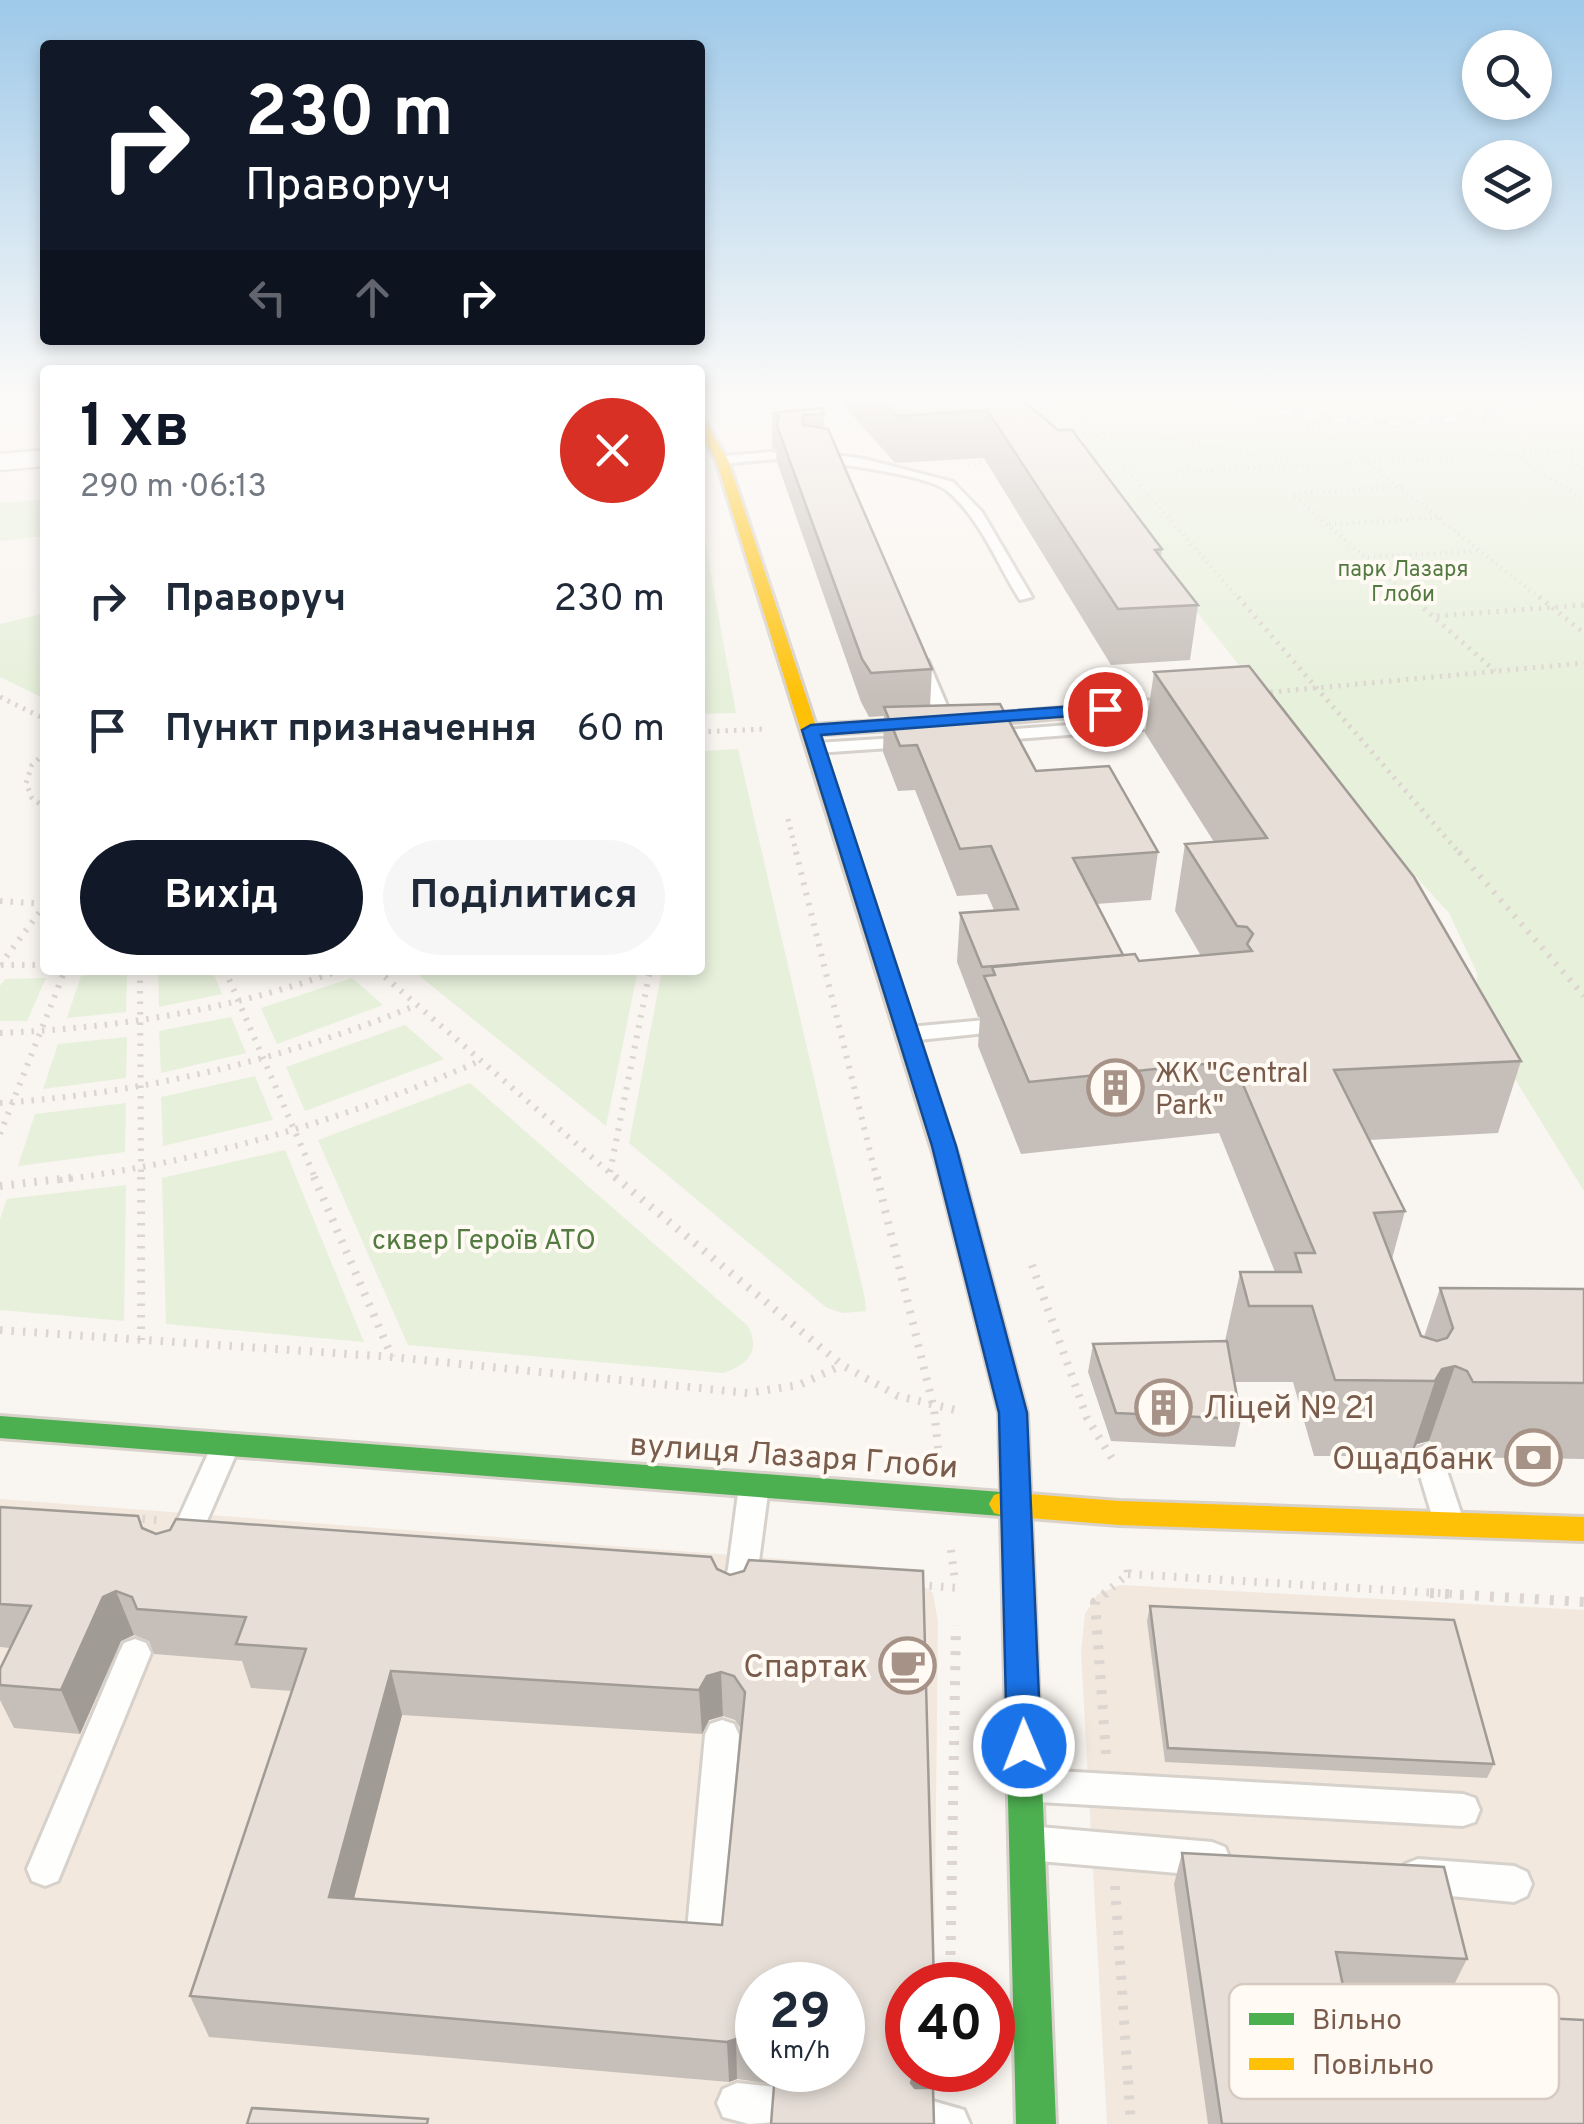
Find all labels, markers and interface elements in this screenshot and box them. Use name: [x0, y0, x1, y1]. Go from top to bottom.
map controls: [1462, 30, 1552, 230]
button: search: [1462, 30, 1552, 120]
text: 230 m: [245, 72, 454, 161]
icon: right: [80, 80, 210, 210]
button: layers: [1462, 140, 1552, 230]
text: Праворуч: [245, 159, 452, 216]
icon: left: [240, 270, 295, 325]
icon: ahead: [345, 270, 400, 325]
icon: right: [450, 270, 505, 325]
text: 1 хв: [80, 392, 189, 468]
button: close: [560, 398, 665, 503]
text: 290 m · 06:13: [80, 468, 267, 508]
park label: парк Лазаря Глоби: [1337, 557, 1469, 609]
icon: right: [80, 573, 135, 628]
text: Праворуч: [165, 576, 346, 625]
text: 230 m: [554, 576, 665, 625]
pin: [1063, 667, 1148, 752]
icon: arrive: [1078, 682, 1133, 737]
icon: arrive: [80, 703, 135, 758]
text: Пункт призначення: [165, 706, 537, 755]
text: 60 m: [577, 706, 665, 755]
button: Вихід: [80, 840, 363, 955]
button: Поділитися: [383, 840, 665, 955]
place label: ЖК "Central Park": [1155, 1057, 1309, 1125]
building icon: ЖК "Central Park": [1086, 1058, 1146, 1118]
park label: сквер Героїв АТО: [372, 1224, 596, 1260]
building icon: Ліцей № 21: [1134, 1377, 1194, 1437]
place label: Ліцей № 21: [1203, 1390, 1376, 1430]
street label: вулиця Лазаря Глоби: [628, 1427, 959, 1489]
bank icon: Ощадбанк: [1503, 1428, 1563, 1488]
place label: Ощадбанк: [1332, 1441, 1494, 1481]
cafe icon: Спартак: [877, 1636, 937, 1696]
place label: Спартак: [743, 1649, 868, 1689]
position arrow: [972, 1694, 1076, 1798]
speed limit sign: 40: [885, 1962, 1015, 2092]
text: 29: [769, 1983, 831, 2046]
legend: [1229, 1984, 1559, 2099]
text: Вільно: [1312, 2004, 1402, 2040]
text: km/h: [770, 2036, 830, 2068]
text: Повільно: [1312, 2049, 1434, 2085]

